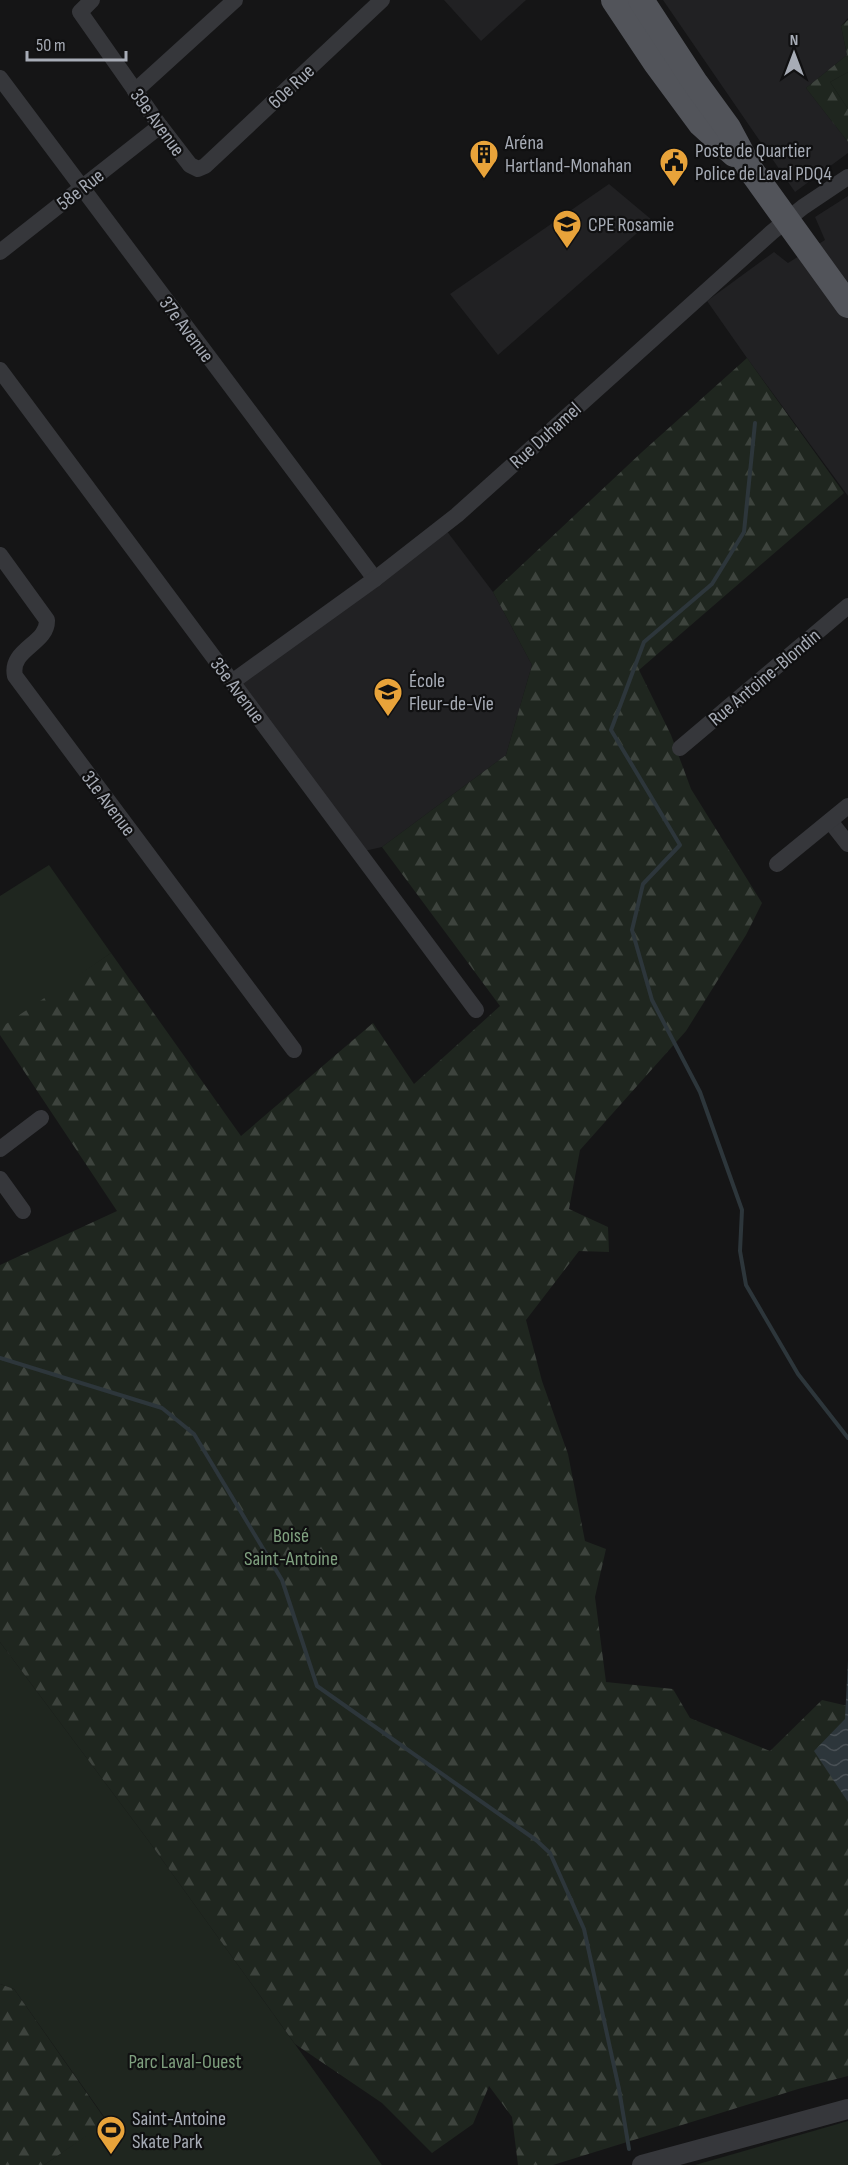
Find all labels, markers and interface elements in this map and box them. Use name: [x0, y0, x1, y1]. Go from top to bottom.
scale bar: [27, 24, 126, 62]
north arrow: [764, 24, 824, 84]
text: N: [790, 31, 798, 50]
text: 50 m: [36, 35, 66, 56]
street label: 60e Rue: [264, 59, 320, 114]
street label: 39e Avenue: [125, 84, 190, 161]
place label: Aréna Hartland-Monahan: [504, 131, 632, 178]
building icon: Aréna Hartland-Monahan: [468, 138, 500, 180]
place label: Poste de Quartier Police de Laval PDQ4: [695, 139, 832, 186]
public building icon: Poste de Quartier Police de Laval PDQ4: [658, 146, 690, 188]
street label: 58e Rue: [52, 164, 109, 216]
school or university icon: CPE Rosamie: [551, 208, 583, 250]
place label: CPE Rosamie: [588, 213, 674, 237]
street label: 37e Avenue: [154, 292, 219, 367]
street label: Rue Duhamel: [505, 397, 586, 474]
street label: Rue Antoine-Blondin: [704, 624, 825, 731]
street label: 35e Avenue: [205, 653, 270, 728]
place label: École Fleur-de-Vie: [409, 669, 494, 716]
school or university icon: École Fleur-de-Vie: [372, 676, 404, 718]
street label: 31e Avenue: [76, 766, 141, 841]
park label: Boisé Saint-Antoine: [244, 1524, 338, 1571]
park label: Parc Laval-Ouest: [128, 2050, 242, 2074]
place label: Saint-Antoine Skate Park: [132, 2107, 226, 2154]
sports icon: Saint-Antoine Skate Park: [95, 2114, 127, 2156]

